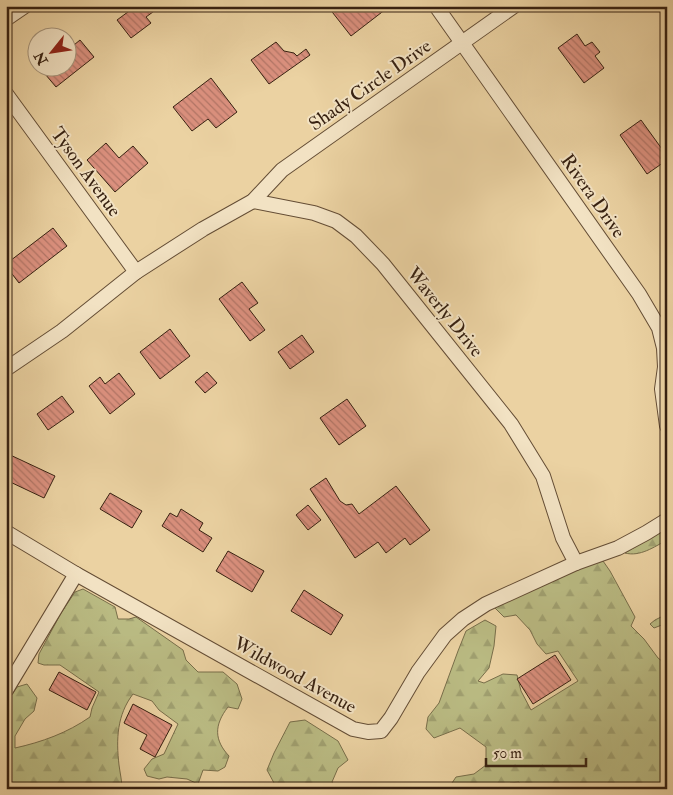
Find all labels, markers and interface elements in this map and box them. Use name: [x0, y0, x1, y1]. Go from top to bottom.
north arrow: [28, 28, 78, 78]
street label: Shady Circle Drive: [304, 34, 436, 136]
text: N: [30, 48, 52, 69]
street label: Tyson Avenue: [45, 122, 127, 222]
street label: Rivera Drive: [555, 149, 631, 243]
street label: Waverly Drive: [401, 261, 489, 362]
street label: Wildwood Avenue: [229, 631, 361, 719]
scale bar: [486, 735, 586, 767]
text: 50 m: [493, 744, 522, 763]

